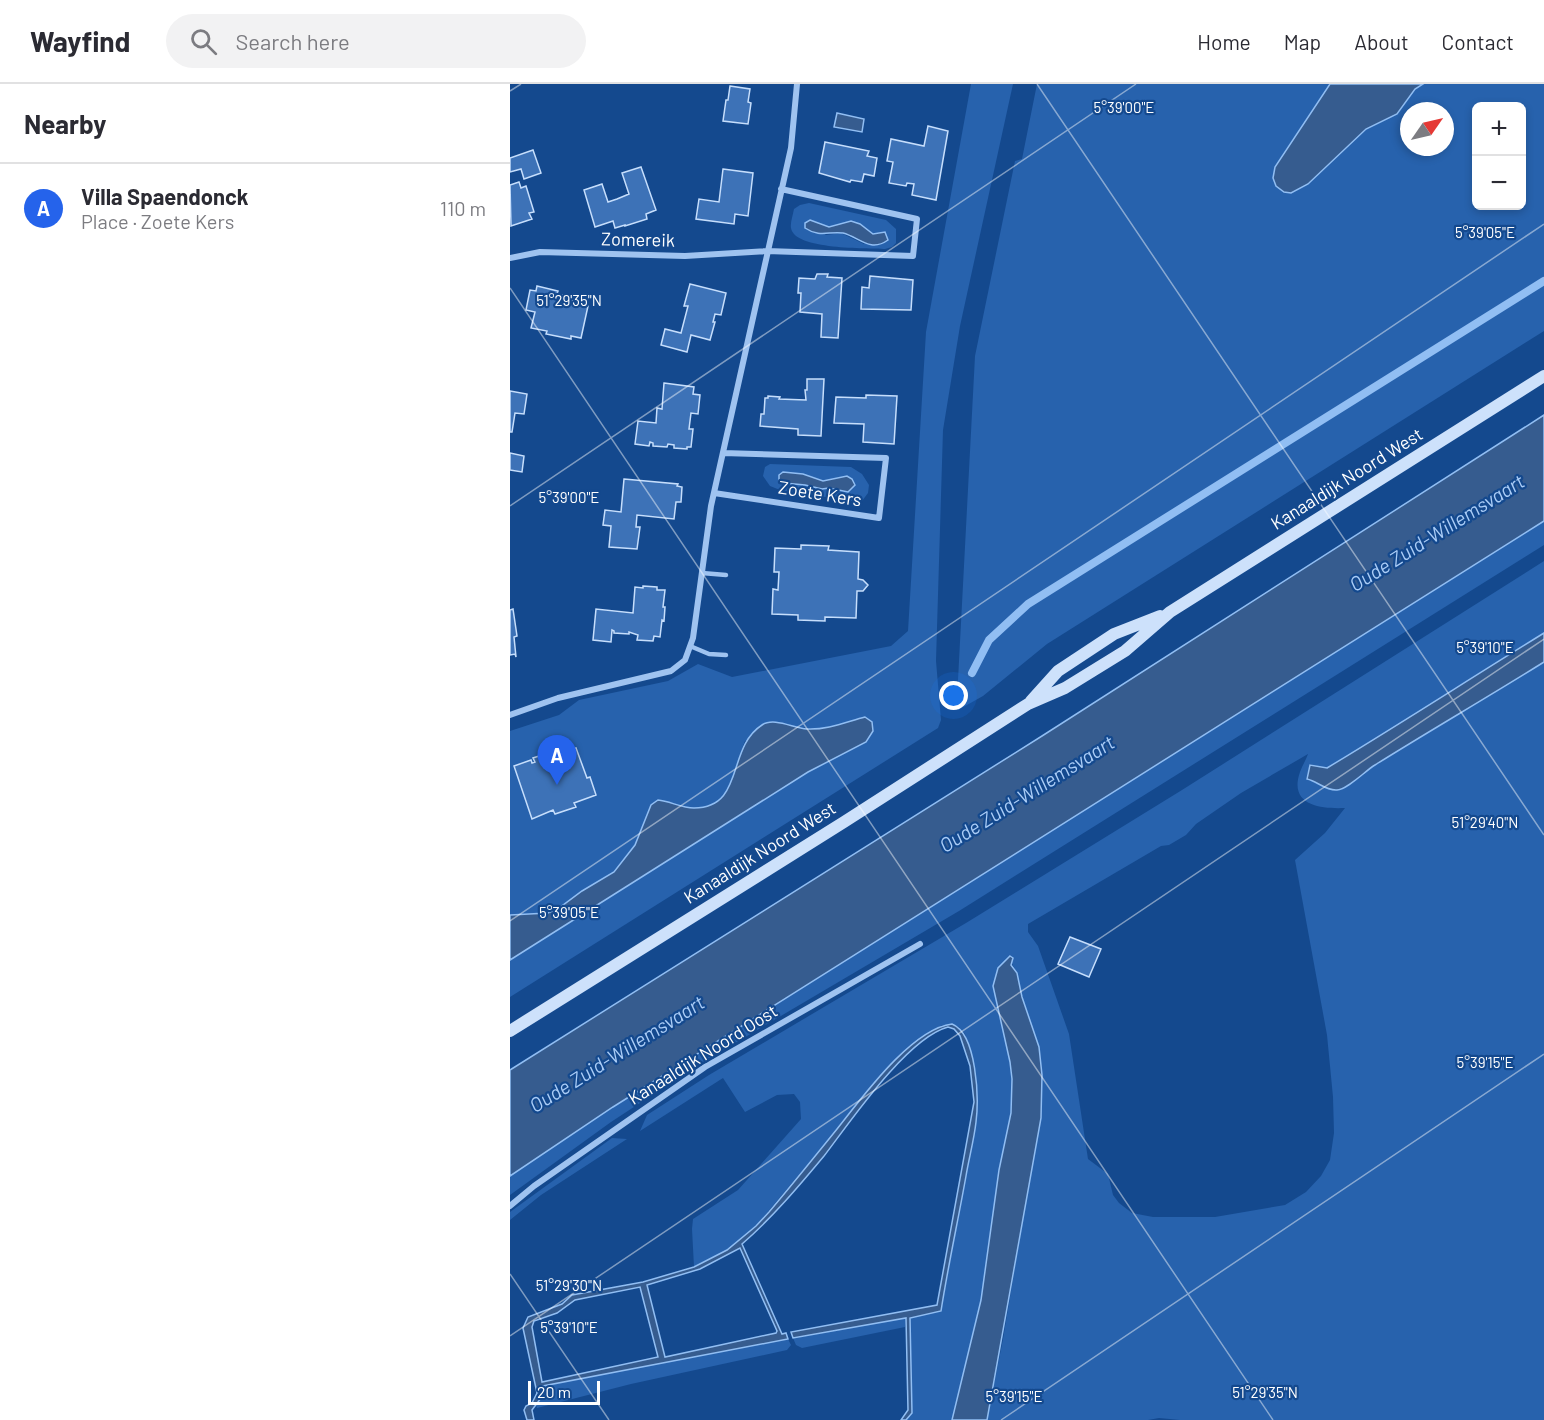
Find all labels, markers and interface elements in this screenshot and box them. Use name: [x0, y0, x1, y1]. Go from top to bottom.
search box: [166, 14, 586, 68]
text: Wayfind: [30, 24, 130, 58]
icon: search: [187, 25, 220, 58]
text: Search here: [235, 28, 350, 54]
text: Home: [1197, 29, 1251, 54]
text: Map: [1284, 29, 1321, 54]
text: About: [1354, 29, 1409, 54]
text: Contact: [1442, 29, 1514, 54]
text: 5°39'00"E: [1094, 98, 1154, 116]
north arrow: [1400, 102, 1454, 156]
map controls: [1472, 102, 1526, 210]
button: +: [1472, 102, 1526, 156]
text: Nearby: [24, 108, 106, 139]
button: −: [1472, 156, 1526, 210]
text: Villa Spaendonck: [81, 183, 248, 209]
text: A: [37, 196, 50, 220]
text: 110 m: [440, 196, 486, 220]
text: Place · Zoete Kers: [81, 209, 234, 233]
text: 5°39'05"E: [1455, 223, 1515, 241]
street label: Zomereik: [601, 227, 675, 251]
text: 51°29'35"N: [536, 291, 602, 309]
street label: Kanaaldijk Noord West: [1266, 422, 1427, 534]
water label: Oude Zuid-Willemsvaart: [1345, 468, 1528, 596]
street label: Zoete Kers: [777, 476, 863, 510]
text: 5°39'00"E: [539, 488, 599, 506]
text: 5°39'10"E: [1456, 638, 1514, 656]
your location: [939, 681, 968, 710]
water label: Oude Zuid-Willemsvaart: [935, 729, 1118, 857]
pin: A: [538, 736, 576, 785]
street label: Kanaaldijk Noord West: [679, 796, 840, 908]
text: 51°29'40"N: [1452, 813, 1518, 831]
text: 5°39'05"E: [539, 903, 599, 921]
water label: Oude Zuid-Willemsvaart: [525, 989, 708, 1117]
street label: Kanaaldijk Noord Oost: [624, 999, 781, 1109]
text: 5°39'15"E: [1457, 1053, 1513, 1071]
text: 51°29'30"N: [536, 1276, 602, 1294]
text: 5°39'10"E: [540, 1318, 598, 1336]
scale bar: [528, 1378, 600, 1406]
text: 20 m: [537, 1382, 571, 1401]
text: 51°29'35"N: [1232, 1383, 1298, 1401]
text: 5°39'15"E: [986, 1387, 1042, 1405]

